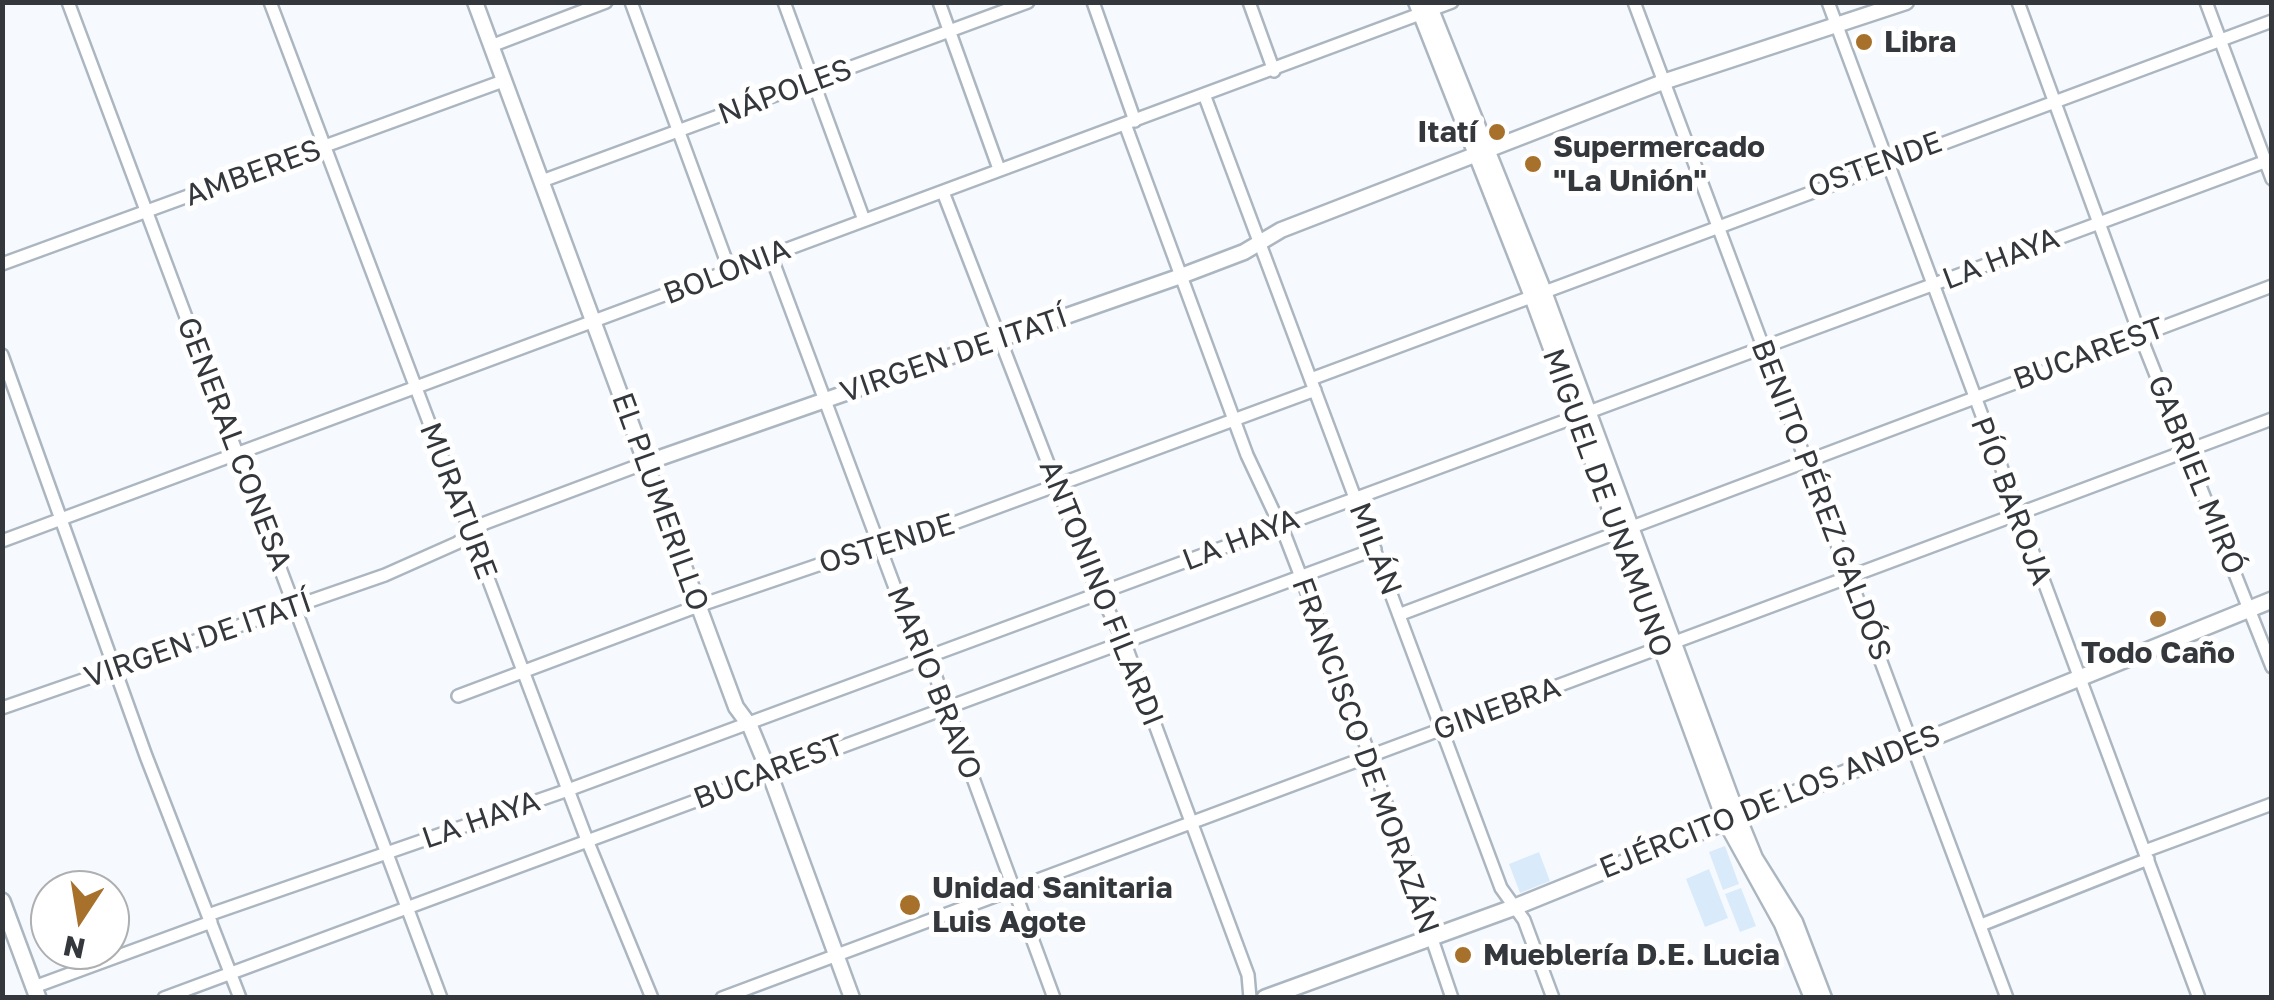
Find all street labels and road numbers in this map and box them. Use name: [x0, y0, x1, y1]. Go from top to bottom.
street label: NÁPOLES: [713, 51, 857, 133]
street label: OSTENDE: [1803, 124, 1947, 206]
street label: AMBERES: [180, 132, 326, 214]
street label: LA HAYA: [1938, 220, 2064, 298]
street label: BOLONIA: [659, 231, 795, 313]
street label: VIRGEN DE ITATÍ: [836, 299, 1072, 411]
street label: BUCAREST: [2009, 310, 2169, 398]
street label: GENERAL CONESA: [169, 312, 299, 576]
street label: BENITO PÉREZ GALDÓS: [1743, 335, 1899, 665]
street label: MIGUEL DE UNAMUNO: [1534, 344, 1680, 662]
street label: GABRIEL MIRÓ: [2140, 370, 2252, 580]
street label: EL PLUMERILLO: [604, 388, 716, 616]
street label: PÍO BAROJA: [1963, 412, 2059, 590]
street label: MURATURE: [412, 418, 504, 584]
street label: ANTONINO FILARDI: [1031, 455, 1171, 731]
street label: MILÁN: [1341, 498, 1409, 600]
street label: LA HAYA: [1178, 501, 1304, 579]
street label: OSTENDE: [815, 506, 959, 582]
street label: FRANCISCO DE MORAZÁN: [1284, 573, 1446, 939]
street label: MARIO BRAVO: [879, 581, 989, 785]
street label: VIRGEN DE ITATÍ: [80, 584, 316, 696]
street label: GINEBRA: [1429, 669, 1565, 749]
street label: EJÉRCITO DE LOS ANDES: [1594, 717, 1946, 887]
street label: BUCAREST: [689, 727, 849, 817]
street label: LA HAYA: [418, 783, 544, 857]

